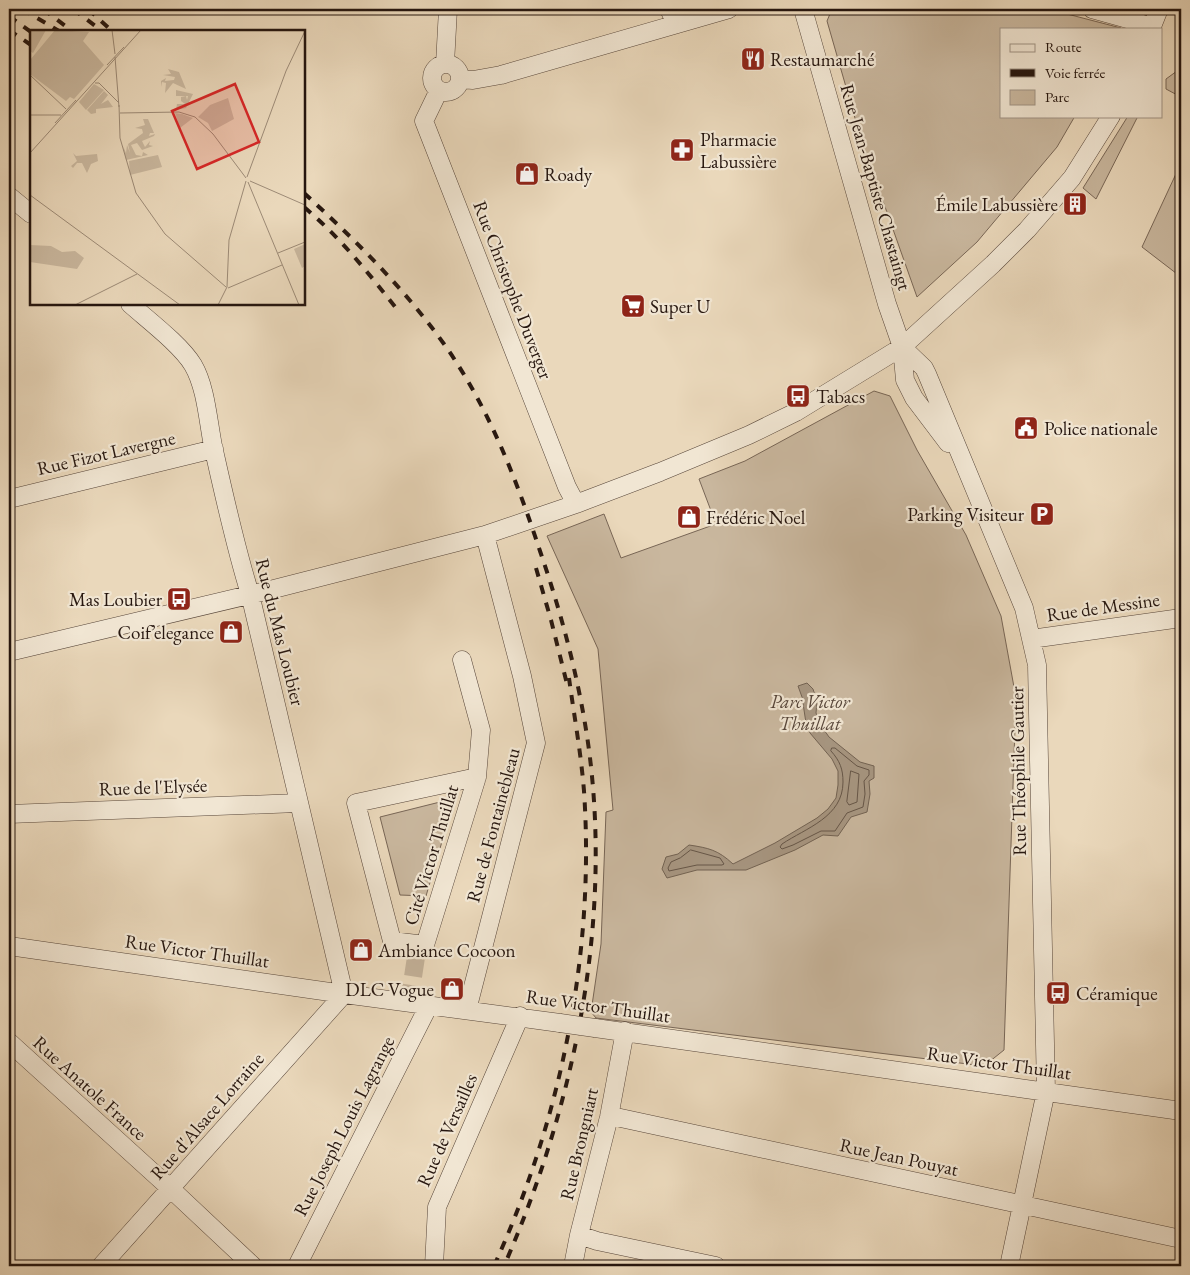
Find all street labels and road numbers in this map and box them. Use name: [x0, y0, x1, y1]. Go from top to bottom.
street label: Rue Jean-Baptiste Chastaingt: [835, 81, 917, 293]
street label: Rue Christophe Duverger: [467, 197, 559, 383]
street label: Rue Fizot Lavergne: [34, 425, 178, 481]
street label: Rue du Mas Loubier: [250, 556, 311, 709]
street label: Rue de Messine: [1045, 587, 1161, 627]
street label: Rue Théophile Gautier: [1004, 685, 1032, 856]
street label: Rue de Fontainebleau: [460, 745, 526, 905]
street label: Rue de l'Elysée: [98, 773, 208, 801]
street label: Cité Victor Thuillat: [398, 782, 464, 928]
street label: Rue Victor Thuillat: [124, 929, 271, 973]
street label: Rue Victor Thuillat: [525, 984, 672, 1028]
street label: Rue Anatole France: [28, 1030, 152, 1146]
street label: Rue Joseph Louis Lagrange: [288, 1032, 400, 1220]
street label: Rue Victor Thuillat: [926, 1041, 1073, 1085]
street label: Rue d'Alsace Lorraine: [145, 1047, 269, 1185]
street label: Rue de Versailles: [411, 1070, 483, 1190]
street label: Rue Brongniart: [554, 1085, 604, 1203]
street label: Rue Jean Pouyat: [837, 1132, 961, 1182]

